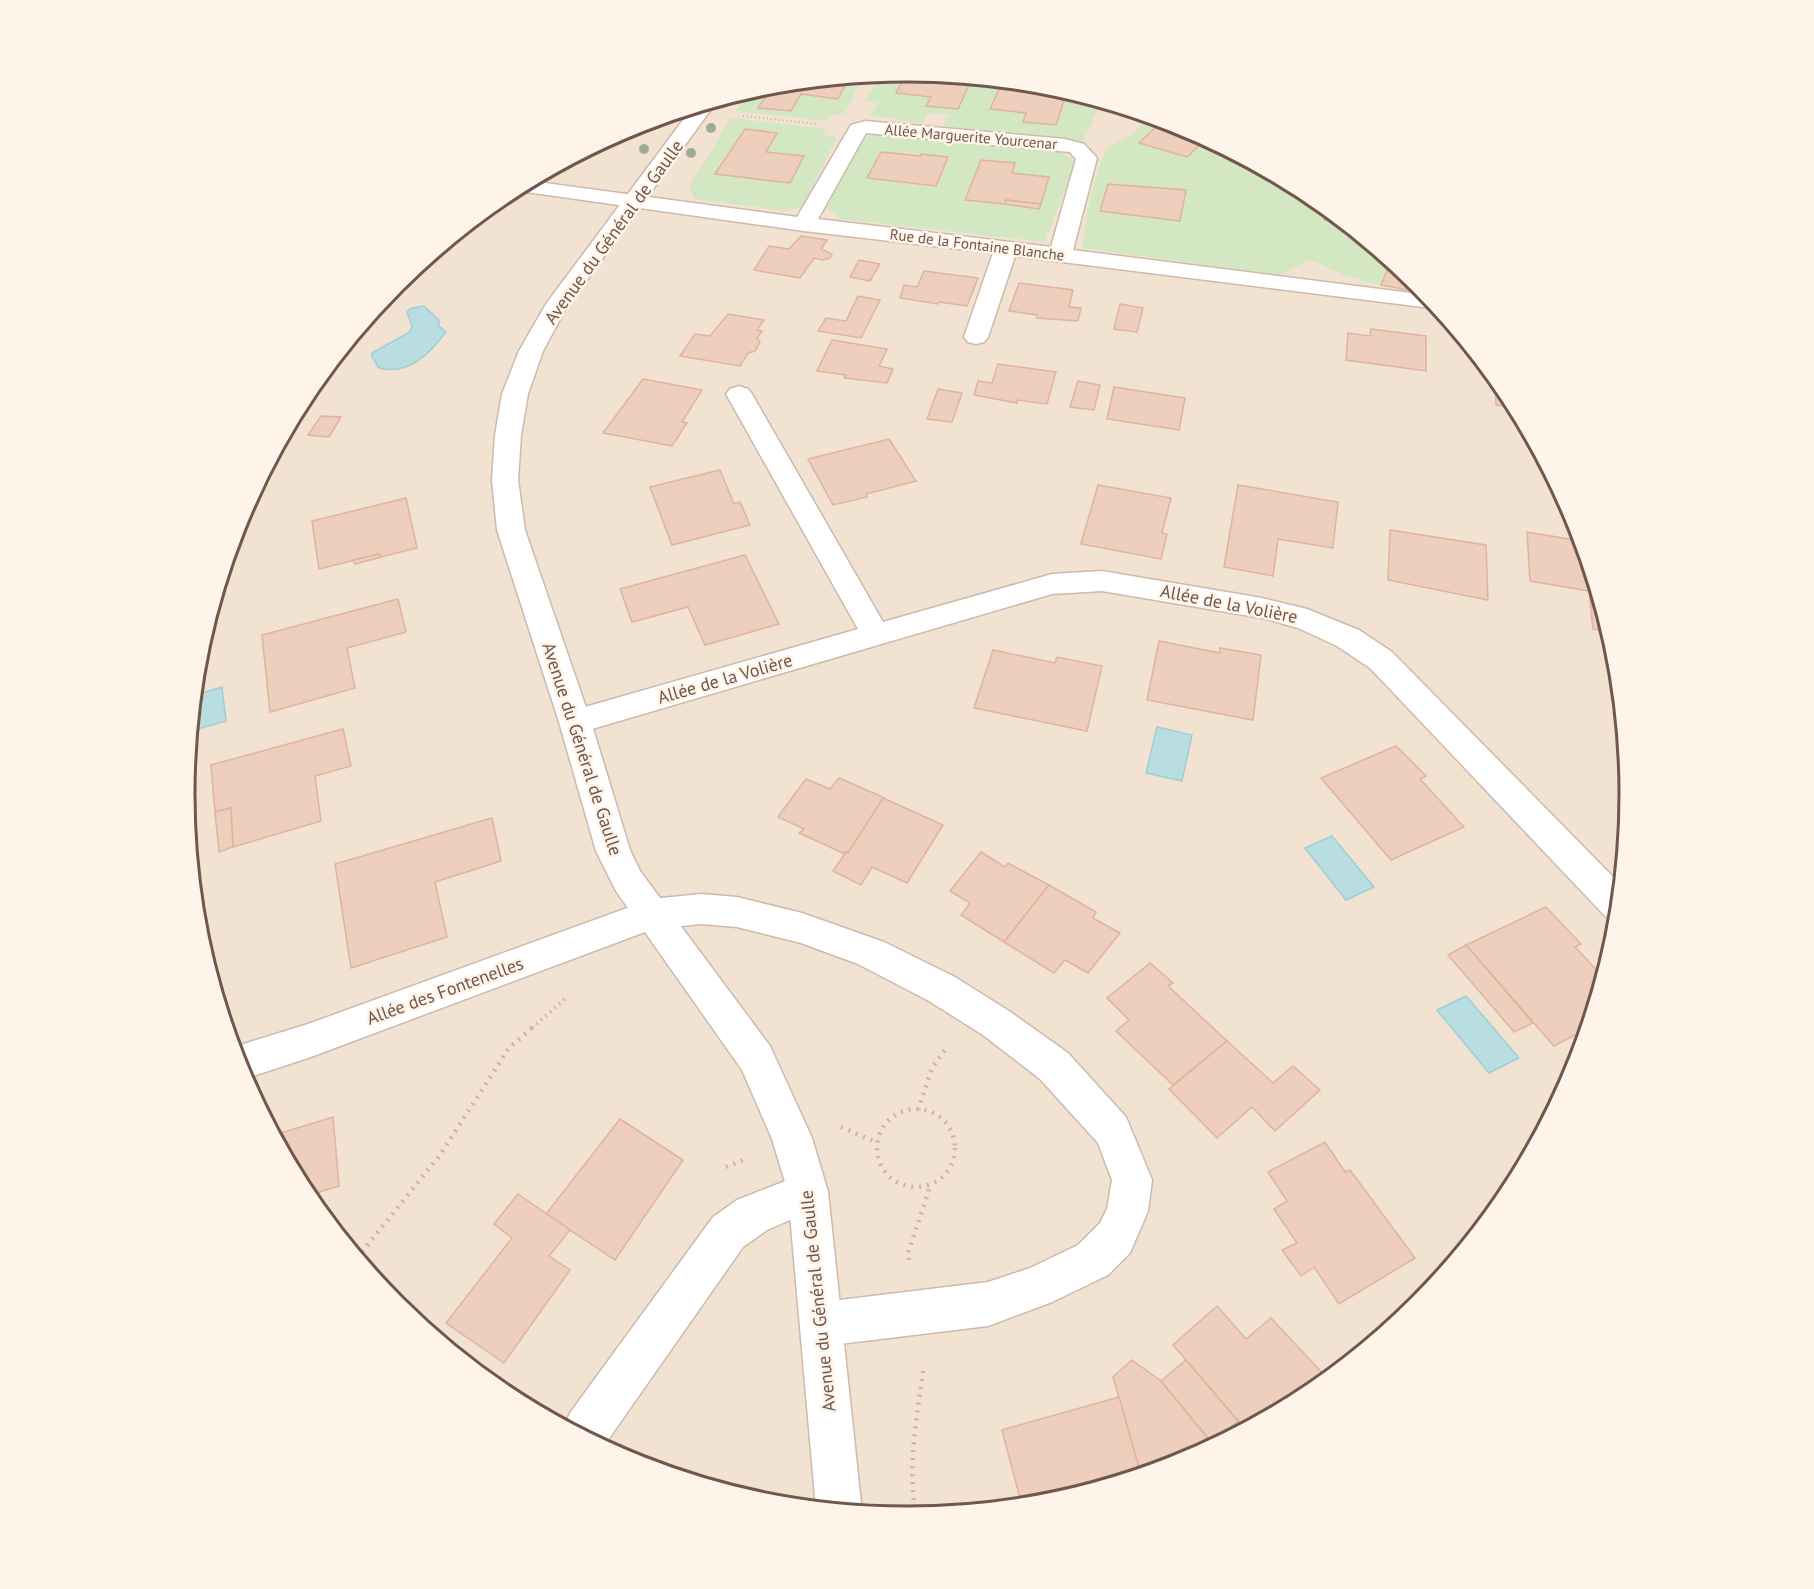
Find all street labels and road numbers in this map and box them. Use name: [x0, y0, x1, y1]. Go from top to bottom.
street label: Allée Marguerite Yourcenar: [884, 119, 1058, 154]
street label: Avenue du Général de Gaulle: [539, 135, 688, 328]
street label: Rue de la Fontaine Blanche: [889, 224, 1065, 265]
street label: Allée de la Volière: [1159, 579, 1300, 628]
street label: Avenue du Général de Gaulle: [537, 640, 628, 858]
street label: Allée de la Volière: [655, 648, 795, 709]
street label: Allée des Fontenelles: [363, 951, 526, 1030]
street label: Avenue du Général de Gaulle: [794, 1189, 841, 1413]

